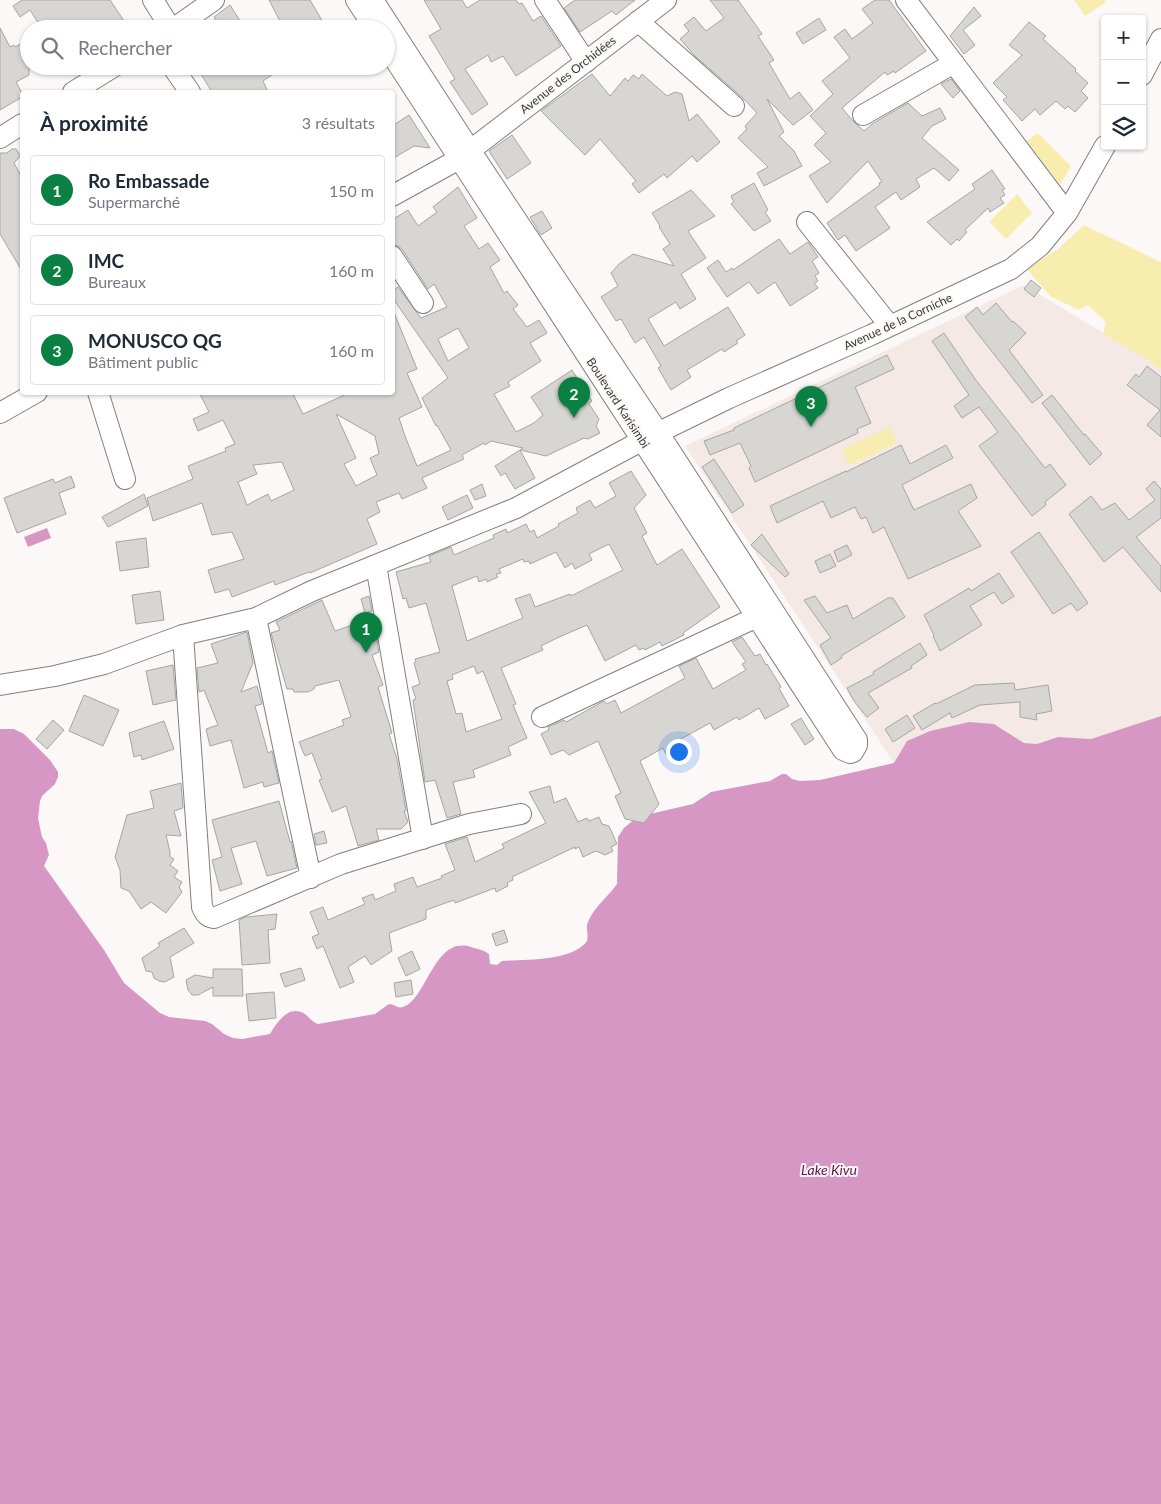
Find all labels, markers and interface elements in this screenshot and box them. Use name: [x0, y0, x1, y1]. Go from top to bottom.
map controls: [1101, 15, 1146, 150]
button: +: [1101, 15, 1146, 60]
search box: [20, 20, 395, 75]
street label: Avenue des Orchidées: [517, 32, 619, 117]
icon: search: [38, 34, 66, 62]
text: Rechercher: [78, 36, 172, 59]
button: −: [1101, 60, 1146, 105]
button: layers: [1101, 105, 1146, 150]
text: À proximité: [40, 110, 148, 135]
text: 3 résultats: [302, 113, 375, 132]
text: Ro Embassade: [88, 169, 209, 192]
text: 1: [52, 181, 62, 200]
text: 150 m: [329, 181, 374, 200]
text: Supermarché: [88, 192, 180, 211]
text: IMC: [88, 249, 124, 272]
text: 2: [52, 261, 62, 280]
text: 160 m: [329, 261, 374, 280]
text: Bureaux: [88, 272, 146, 291]
street label: Avenue de la Corniche: [841, 290, 955, 353]
text: MONUSCO QG: [88, 329, 222, 352]
text: 3: [52, 341, 62, 360]
text: 160 m: [329, 341, 374, 360]
text: Bâtiment public: [88, 352, 198, 371]
street label: Boulevard Karisimbi: [584, 355, 653, 451]
pin: 2: [558, 377, 590, 418]
pin: 3: [795, 386, 827, 427]
pin: 1: [350, 612, 382, 653]
your location: [666, 739, 692, 765]
water label: Lake Kivu: [801, 1161, 857, 1178]

